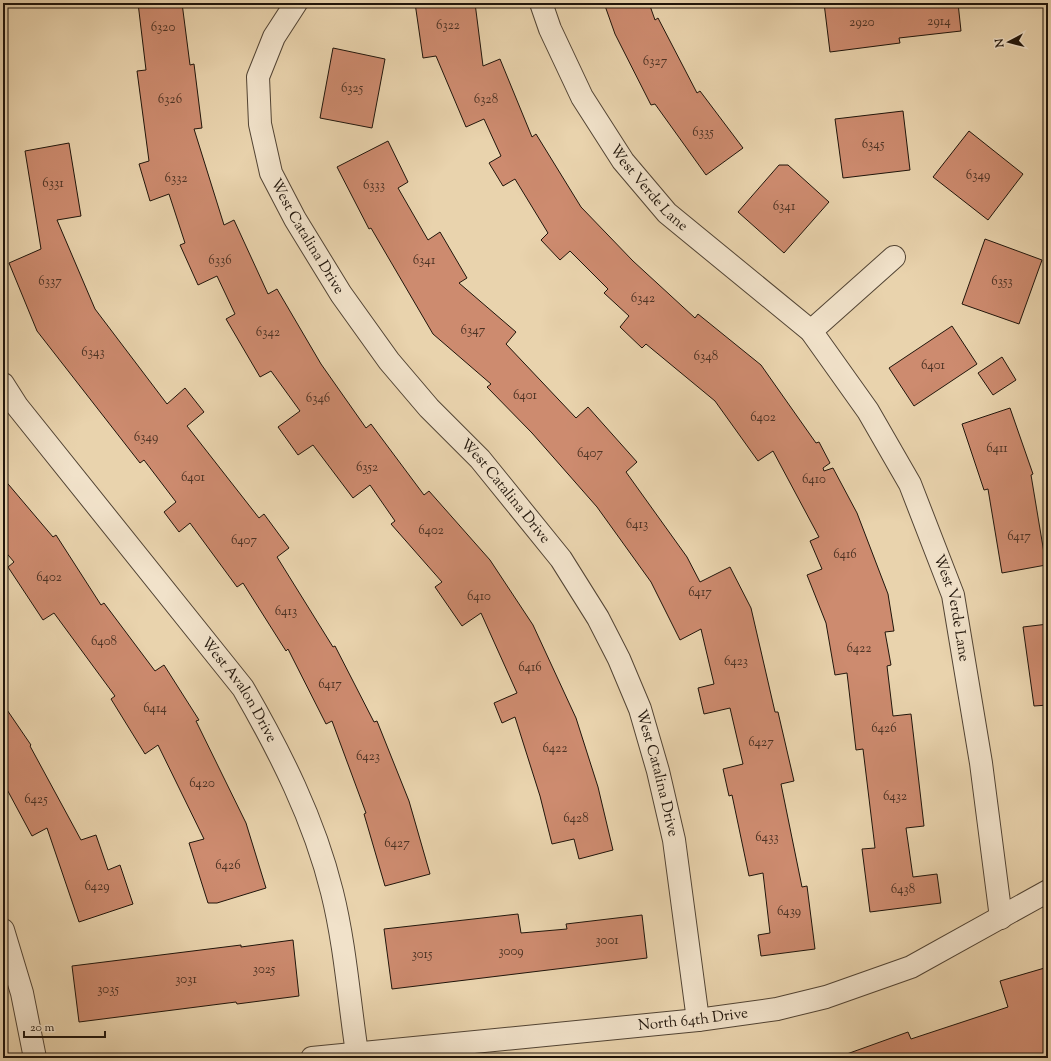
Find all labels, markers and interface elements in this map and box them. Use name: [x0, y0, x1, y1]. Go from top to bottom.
house number: 2914: [927, 13, 951, 31]
house number: 2920: [849, 14, 875, 32]
house number: 6322: [436, 17, 460, 35]
house number: 6320: [151, 19, 175, 37]
north arrow: [989, 22, 1029, 62]
text: N: [992, 38, 1009, 49]
house number: 6327: [643, 53, 668, 71]
house number: 6325: [341, 80, 364, 98]
house number: 6326: [158, 91, 182, 109]
house number: 6328: [474, 91, 498, 109]
house number: 6335: [692, 124, 714, 142]
house number: 6345: [862, 136, 885, 154]
street label: West Verde Lane: [605, 140, 692, 236]
house number: 6349: [966, 167, 990, 185]
house number: 6332: [164, 170, 188, 188]
house number: 6331: [42, 175, 64, 193]
street label: West Catalina Drive: [265, 175, 349, 298]
house number: 6333: [363, 177, 385, 195]
house number: 6341: [773, 198, 796, 216]
house number: 6336: [208, 252, 232, 270]
house number: 6341: [413, 252, 436, 270]
house number: 6337: [38, 273, 62, 291]
house number: 6353: [991, 273, 1013, 291]
house number: 6342: [631, 290, 655, 308]
house number: 6347: [461, 322, 486, 340]
house number: 6342: [256, 324, 280, 342]
house number: 6343: [81, 344, 105, 362]
house number: 6348: [694, 348, 718, 366]
house number: 6401: [921, 357, 945, 375]
house number: 6401: [513, 387, 537, 405]
house number: 6346: [306, 390, 330, 408]
house number: 6402: [750, 409, 776, 427]
house number: 6349: [134, 429, 158, 447]
street label: West Catalina Drive: [455, 434, 555, 548]
house number: 6411: [986, 440, 1008, 458]
house number: 6407: [577, 445, 604, 463]
house number: 6352: [356, 459, 378, 477]
house number: 6401: [181, 469, 205, 487]
house number: 6410: [802, 471, 826, 489]
house number: 6413: [626, 516, 648, 534]
house number: 6402: [418, 522, 444, 540]
house number: 6417: [1007, 528, 1031, 546]
house number: 6407: [231, 532, 258, 550]
house number: 6416: [833, 546, 857, 564]
street label: West Verde Lane: [928, 552, 974, 663]
house number: 6402: [36, 569, 62, 587]
house number: 6417: [688, 584, 712, 602]
house number: 6410: [467, 588, 491, 606]
house number: 6413: [275, 603, 297, 621]
house number: 6408: [91, 633, 117, 651]
street label: West Avalon Drive: [196, 633, 282, 746]
house number: 6422: [847, 640, 871, 658]
house number: 6423: [724, 653, 748, 671]
house number: 6416: [518, 659, 542, 677]
house number: 6417: [318, 676, 342, 694]
house number: 6414: [143, 700, 167, 718]
street label: West Catalina Drive: [630, 707, 683, 839]
house number: 6426: [871, 720, 897, 738]
house number: 6427: [748, 734, 774, 752]
house number: 6422: [543, 740, 567, 758]
house number: 6423: [356, 748, 380, 766]
house number: 6420: [189, 775, 215, 793]
house number: 6432: [883, 788, 907, 806]
house number: 6425: [24, 791, 48, 809]
house number: 6428: [563, 810, 589, 828]
house number: 6433: [755, 829, 779, 847]
house number: 6427: [384, 835, 410, 853]
house number: 6426: [215, 857, 241, 875]
house number: 6429: [84, 878, 110, 896]
house number: 6438: [891, 881, 915, 899]
house number: 6439: [777, 903, 801, 921]
house number: 3001: [595, 932, 619, 950]
house number: 3009: [498, 943, 524, 961]
house number: 3015: [412, 946, 433, 964]
house number: 3025: [253, 961, 276, 979]
house number: 3031: [175, 971, 197, 989]
house number: 3035: [97, 981, 119, 999]
street label: North 64th Drive: [637, 1003, 749, 1036]
scale bar: [24, 1013, 105, 1039]
text: 20 m: [30, 1019, 55, 1037]

